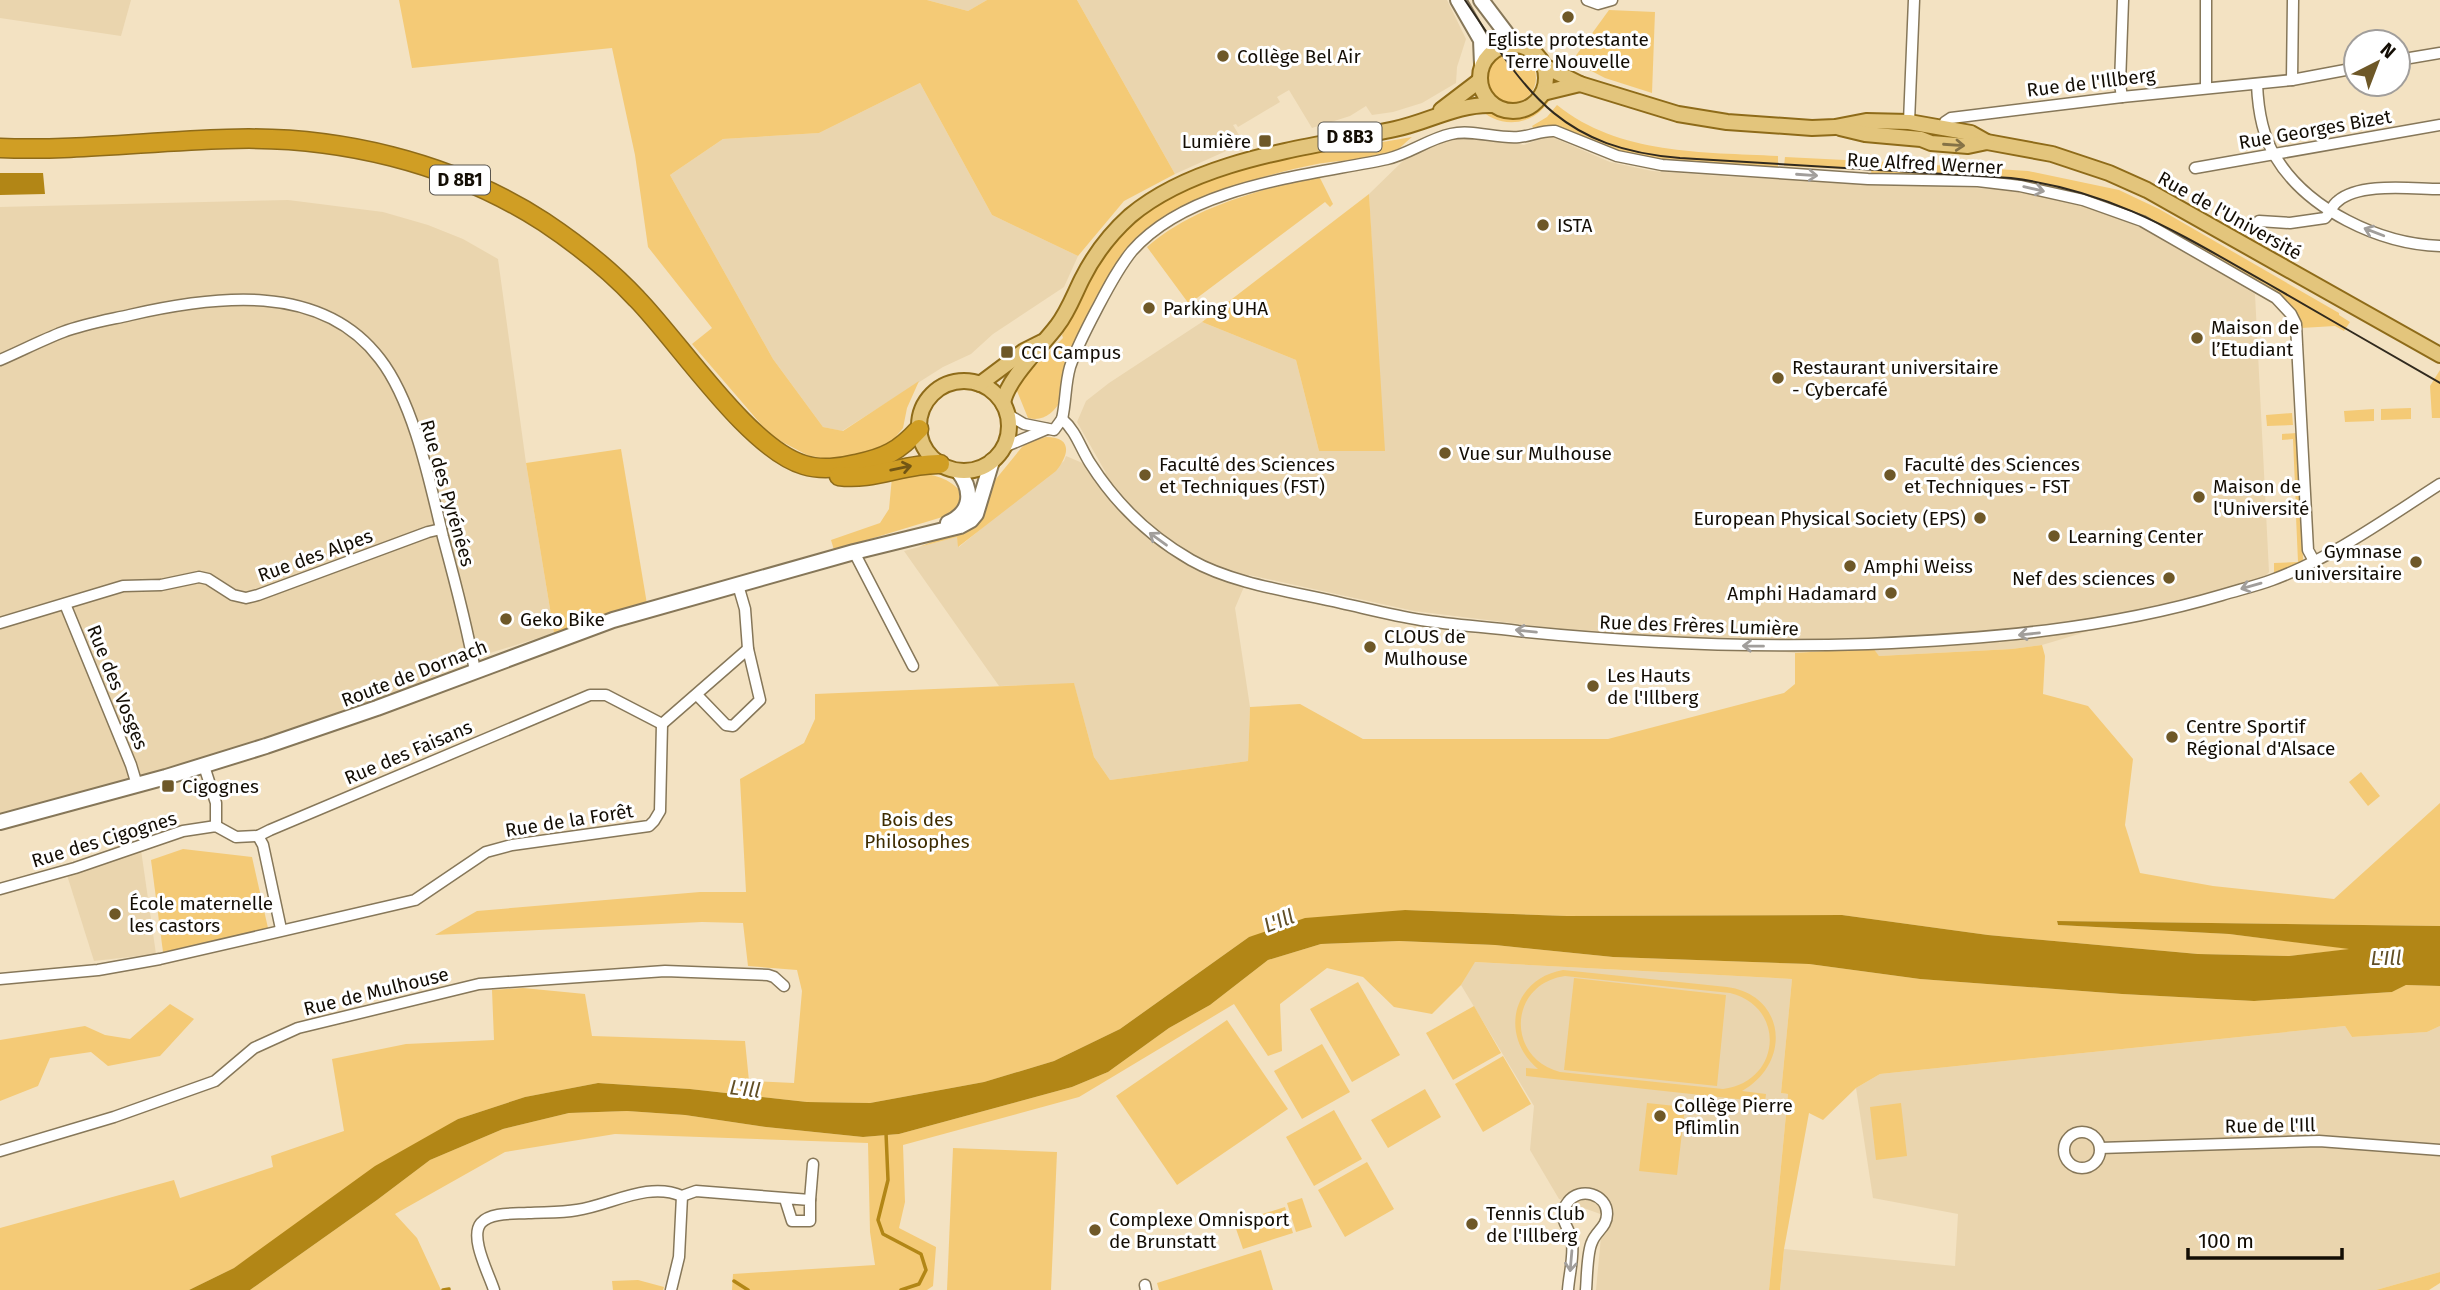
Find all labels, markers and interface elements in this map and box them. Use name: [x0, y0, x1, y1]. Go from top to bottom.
marker: Egliste protestante Terre Nouvelle: [1560, 9, 1576, 25]
place label: Egliste protestante Terre Nouvelle: [1487, 28, 1649, 73]
north arrow: [2342, 28, 2412, 98]
text: N: [2376, 38, 2400, 64]
place label: Collège Bel Air: [1237, 45, 1361, 68]
marker: Collège Bel Air: [1215, 48, 1231, 64]
street label: Rue de l'Illberg: [2025, 63, 2157, 102]
street label: Rue Georges Bizet: [2237, 105, 2393, 154]
road number: D 8B3: [1318, 122, 1382, 152]
place label: Lumière: [1182, 130, 1251, 153]
marker: Lumière: [1257, 133, 1273, 149]
one-way arrow: [1942, 139, 1964, 152]
street label: Rue Alfred Werner: [1846, 148, 2004, 179]
road number: D 8B1: [430, 166, 490, 195]
street label: Rue de l'Université: [2154, 166, 2306, 265]
one-way arrow: [1795, 169, 1818, 182]
one-way arrow: [2022, 183, 2045, 196]
place label: ISTA: [1557, 214, 1592, 237]
marker: ISTA: [1535, 217, 1551, 233]
one-way arrow: [2363, 225, 2385, 238]
place label: Parking UHA: [1163, 297, 1268, 320]
marker: Parking UHA: [1141, 300, 1157, 316]
place label: Maison de l’Etudiant: [2211, 316, 2299, 361]
marker: Maison de l’Etudiant: [2189, 330, 2205, 346]
place label: CCI Campus: [1021, 341, 1121, 364]
marker: CCI Campus: [999, 344, 1015, 360]
place label: Restaurant universitaire - Cybercafé: [1792, 356, 1999, 401]
marker: Restaurant universitaire - Cybercafé: [1770, 370, 1786, 386]
street label: Rue des Pyrénées: [416, 417, 480, 569]
place label: Vue sur Mulhouse: [1459, 442, 1612, 465]
marker: Vue sur Mulhouse: [1437, 445, 1453, 461]
place label: Faculté des Sciences et Techniques (FST): [1159, 453, 1335, 498]
place label: Faculté des Sciences et Techniques - FST: [1904, 453, 2080, 498]
one-way arrow: [889, 460, 912, 474]
marker: Faculté des Sciences et Techniques (FST): [1137, 467, 1153, 483]
marker: Faculté des Sciences et Techniques - FST: [1882, 467, 1898, 483]
place label: Maison de l'Université: [2213, 475, 2309, 520]
marker: Maison de l'Université: [2191, 489, 2207, 505]
place label: European Physical Society (EPS): [1694, 507, 1966, 530]
marker: European Physical Society (EPS): [1972, 510, 1988, 526]
street label: Rue des Alpes: [255, 524, 376, 587]
place label: Learning Center: [2068, 525, 2204, 548]
marker: Learning Center: [2046, 528, 2062, 544]
one-way arrow: [1150, 531, 1168, 546]
place label: Gymnase universitaire: [2294, 540, 2402, 585]
marker: Gymnase universitaire: [2408, 554, 2424, 570]
place label: Amphi Weiss: [1864, 555, 1973, 578]
marker: Amphi Weiss: [1842, 558, 1858, 574]
place label: Nef des sciences: [2012, 567, 2155, 590]
marker: Nef des sciences: [2161, 570, 2177, 586]
one-way arrow: [2240, 581, 2262, 594]
place label: Amphi Hadamard: [1727, 582, 1877, 605]
marker: Amphi Hadamard: [1883, 585, 1899, 601]
place label: Geko Bike: [520, 608, 605, 631]
marker: Geko Bike: [498, 611, 514, 627]
street label: Rue des Frères Lumière: [1599, 611, 1799, 640]
street label: Rue des Vosges: [82, 621, 153, 753]
place label: CLOUS de Mulhouse: [1384, 625, 1468, 670]
one-way arrow: [1515, 625, 1537, 638]
one-way arrow: [2018, 627, 2040, 640]
street label: Route de Dornach: [338, 635, 490, 712]
marker: CLOUS de Mulhouse: [1362, 639, 1378, 655]
one-way arrow: [1741, 640, 1764, 653]
place label: Les Hauts de l'Illberg: [1607, 664, 1699, 709]
marker: Les Hauts de l'Illberg: [1585, 678, 1601, 694]
street label: Rue des Faisans: [341, 715, 476, 790]
place label: Centre Sportif Régional d'Alsace: [2186, 715, 2335, 760]
marker: Centre Sportif Régional d'Alsace: [2164, 729, 2180, 745]
place label: Cigognes: [182, 775, 259, 798]
marker: Cigognes: [160, 778, 176, 794]
street label: Rue de la Forêt: [503, 799, 635, 842]
street label: Rue des Cigognes: [29, 806, 180, 872]
park label: Bois des Philosophes: [864, 808, 970, 853]
place label: École maternelle les castors: [129, 892, 273, 937]
water label: L'Ill: [1260, 903, 1298, 939]
marker: École maternelle les castors: [107, 906, 123, 922]
water label: L'Ill: [2371, 945, 2401, 971]
street label: Rue de Mulhouse: [301, 962, 451, 1021]
water label: L'Ill: [728, 1074, 762, 1104]
place label: Collège Pierre Pflimlin: [1674, 1094, 1793, 1139]
marker: Collège Pierre Pflimlin: [1652, 1108, 1668, 1124]
street label: Rue de l'Ill: [2224, 1113, 2316, 1138]
place label: Tennis Club de l'Illberg: [1486, 1202, 1585, 1247]
place label: Complexe Omnisport de Brunstatt: [1109, 1208, 1290, 1253]
marker: Tennis Club de l'Illberg: [1464, 1216, 1480, 1232]
scale bar: [2188, 1216, 2342, 1260]
marker: Complexe Omnisport de Brunstatt: [1087, 1222, 1103, 1238]
text: 100 m: [2198, 1228, 2254, 1254]
one-way arrow: [1564, 1249, 1577, 1272]

